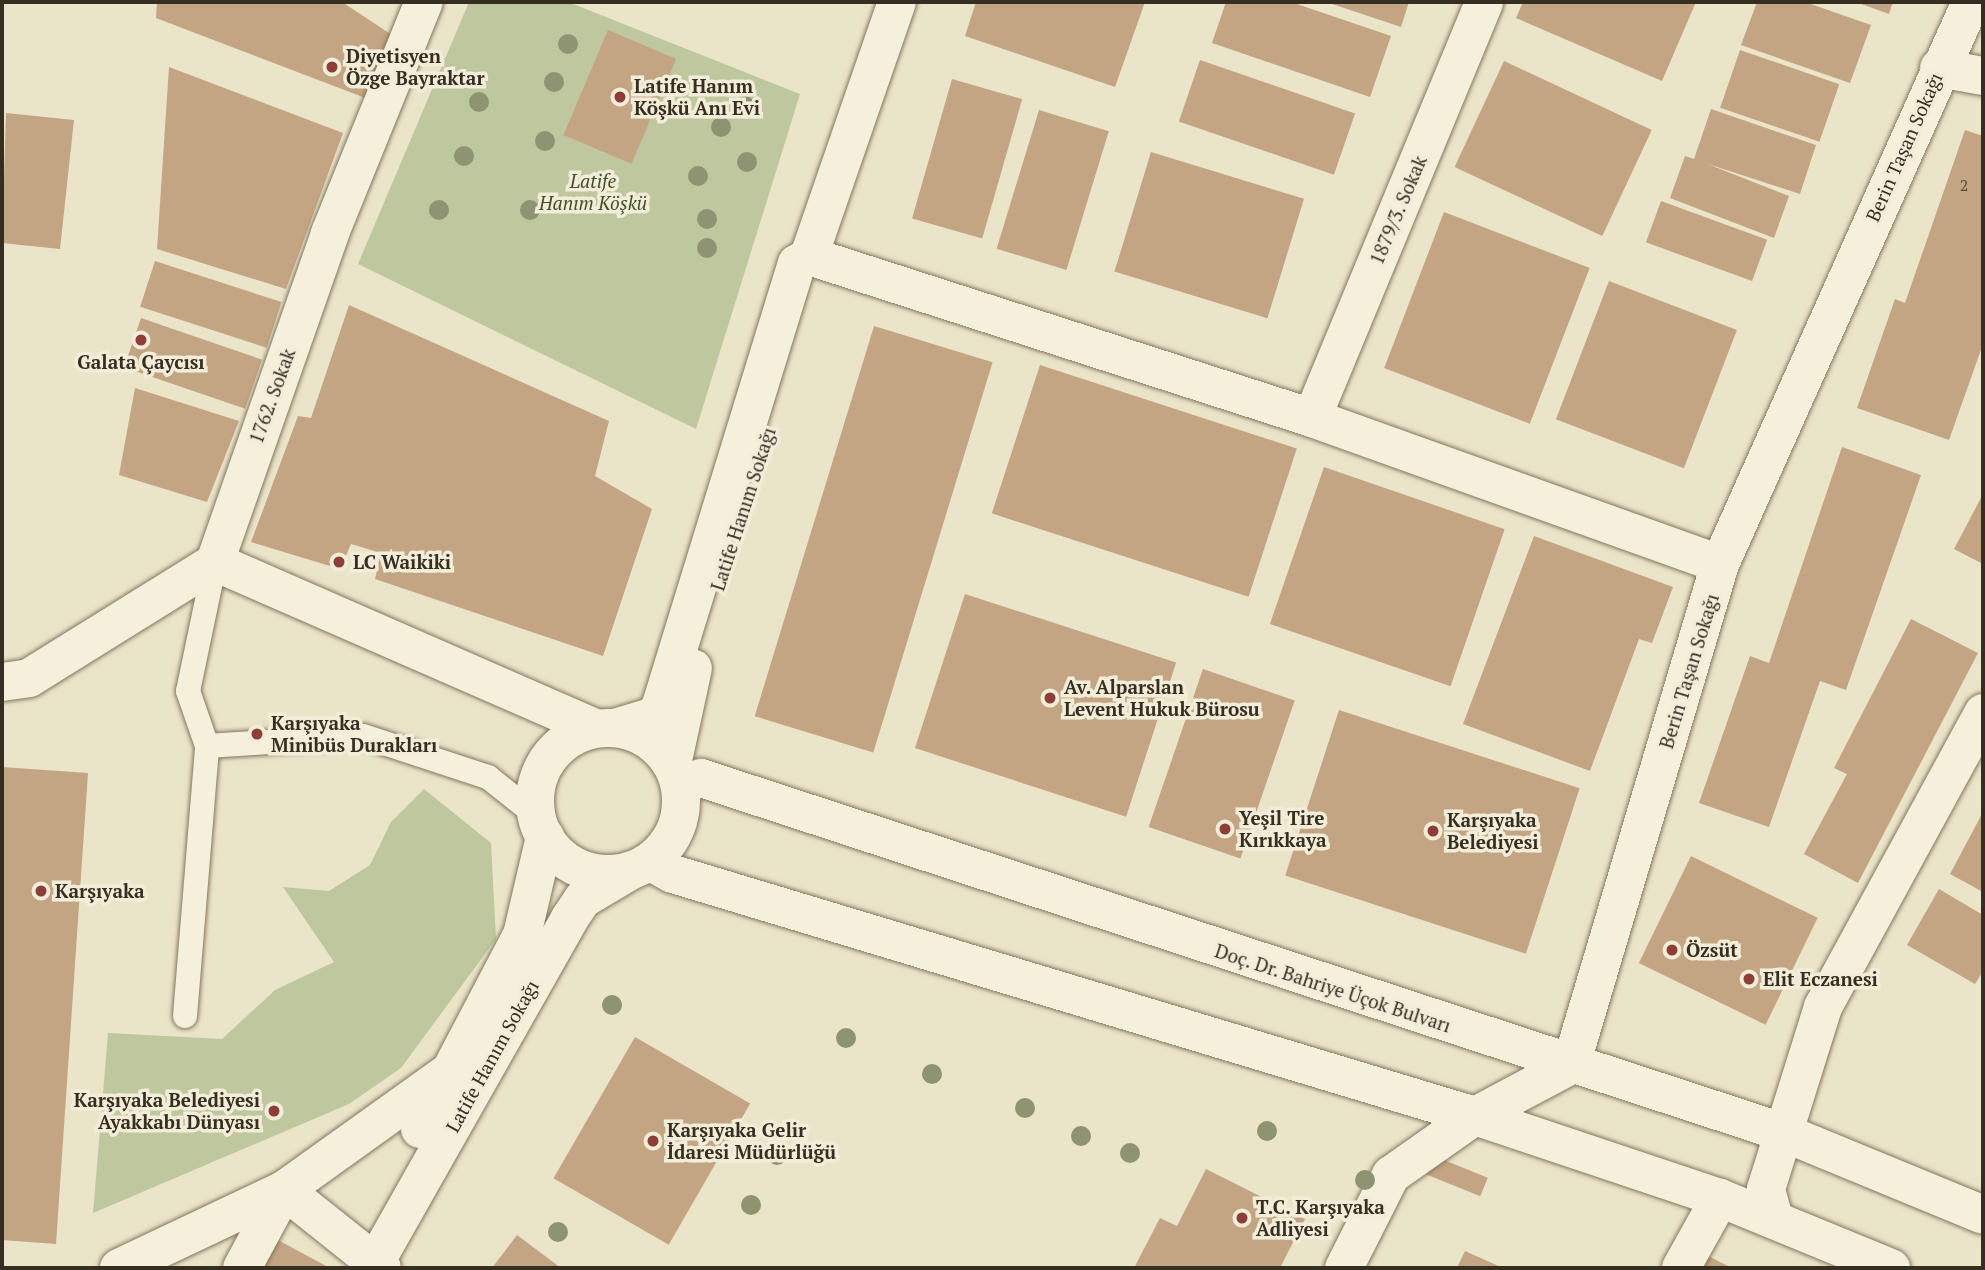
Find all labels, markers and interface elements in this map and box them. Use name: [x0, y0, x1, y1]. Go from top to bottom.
place label: Diyetisyen Özge Bayraktar: [346, 45, 485, 89]
marker: Diyetisyen Özge Bayraktar: [324, 59, 340, 75]
street label: Berin Taşan Sokağı: [1861, 69, 1947, 225]
place label: Latife Hanım Köşkü Anı Evi: [634, 75, 760, 119]
marker: Latife Hanım Köşkü Anı Evi: [612, 89, 628, 105]
street label: 1879/3. Sokak: [1365, 152, 1431, 268]
park label: Latife Hanım Köşkü: [539, 170, 647, 214]
house number: 2: [1960, 175, 1968, 195]
marker: Galata Çaycısı: [133, 332, 149, 348]
street label: 1762. Sokak: [244, 345, 300, 447]
place label: Galata Çaycısı: [77, 351, 205, 373]
street label: Latife Hanım Sokağı: [706, 424, 780, 594]
place label: LC Waikiki: [353, 551, 451, 573]
marker: LC Waikiki: [331, 554, 347, 570]
street label: Berin Taşan Sokağı: [1655, 591, 1723, 751]
place label: Av. Alparslan Levent Hukuk Bürosu: [1064, 676, 1260, 720]
marker: Av. Alparslan Levent Hukuk Bürosu: [1042, 690, 1058, 706]
place label: Karşıyaka Minibüs Durakları: [271, 712, 437, 756]
marker: Karşıyaka Minibüs Durakları: [249, 726, 265, 742]
place label: Yeşil Tire Kırıkkaya: [1239, 807, 1327, 851]
place label: Karşıyaka Belediyesi: [1447, 809, 1539, 853]
marker: Yeşil Tire Kırıkkaya: [1217, 821, 1233, 837]
marker: Karşıyaka Belediyesi: [1425, 823, 1441, 839]
place label: Karşıyaka: [55, 880, 145, 902]
marker: Karşıyaka: [33, 883, 49, 899]
street label: Doç. Dr. Bahriye Üçok Bulvarı: [1211, 939, 1455, 1037]
place label: Özsüt: [1686, 939, 1738, 961]
marker: Özsüt: [1664, 942, 1680, 958]
place label: Elit Eczanesi: [1763, 968, 1878, 990]
marker: Elit Eczanesi: [1741, 971, 1757, 987]
street label: Latife Hanım Sokağı: [441, 976, 543, 1136]
place label: Karşıyaka Belediyesi Ayakkabı Dünyası: [74, 1089, 260, 1133]
marker: Karşıyaka Belediyesi Ayakkabı Dünyası: [266, 1103, 282, 1119]
place label: Karşıyaka Gelir İdaresi Müdürlüğü: [667, 1119, 836, 1163]
marker: Karşıyaka Gelir İdaresi Müdürlüğü: [645, 1133, 661, 1149]
place label: T.C. Karşıyaka Adliyesi: [1256, 1196, 1386, 1240]
marker: T.C. Karşıyaka Adliyesi: [1234, 1210, 1250, 1226]

